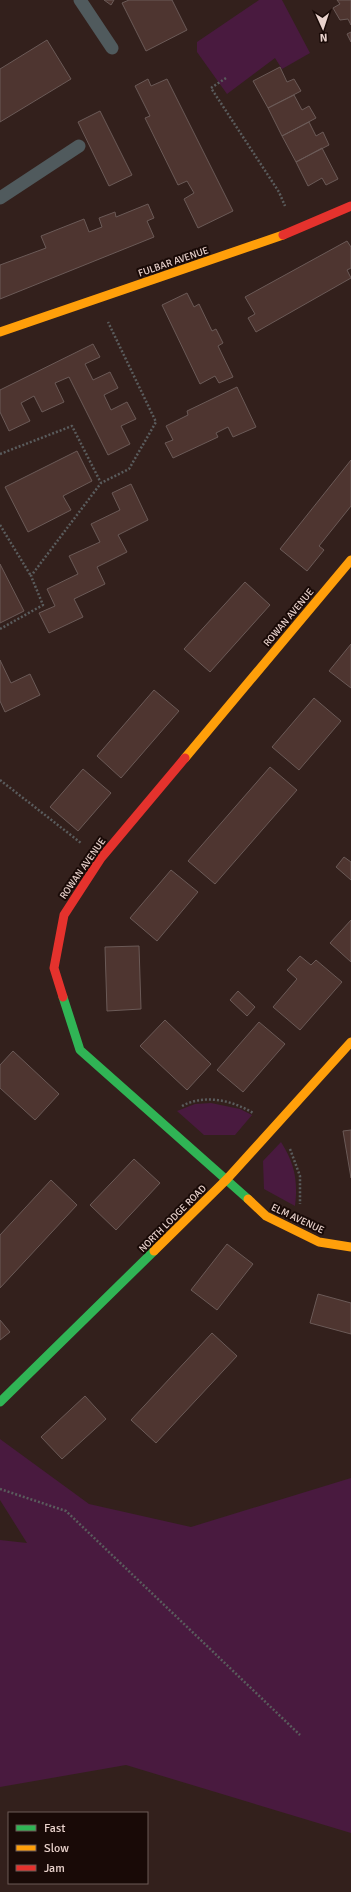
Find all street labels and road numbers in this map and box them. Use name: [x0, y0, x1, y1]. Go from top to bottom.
street label: FULBAR AVENUE: [137, 244, 210, 280]
street label: ROWAN AVENUE: [261, 586, 317, 649]
street label: ROWAN AVENUE: [57, 835, 109, 901]
street label: NORTH LODGE ROAD: [137, 1183, 209, 1255]
street label: ELM AVENUE: [269, 1201, 326, 1237]

